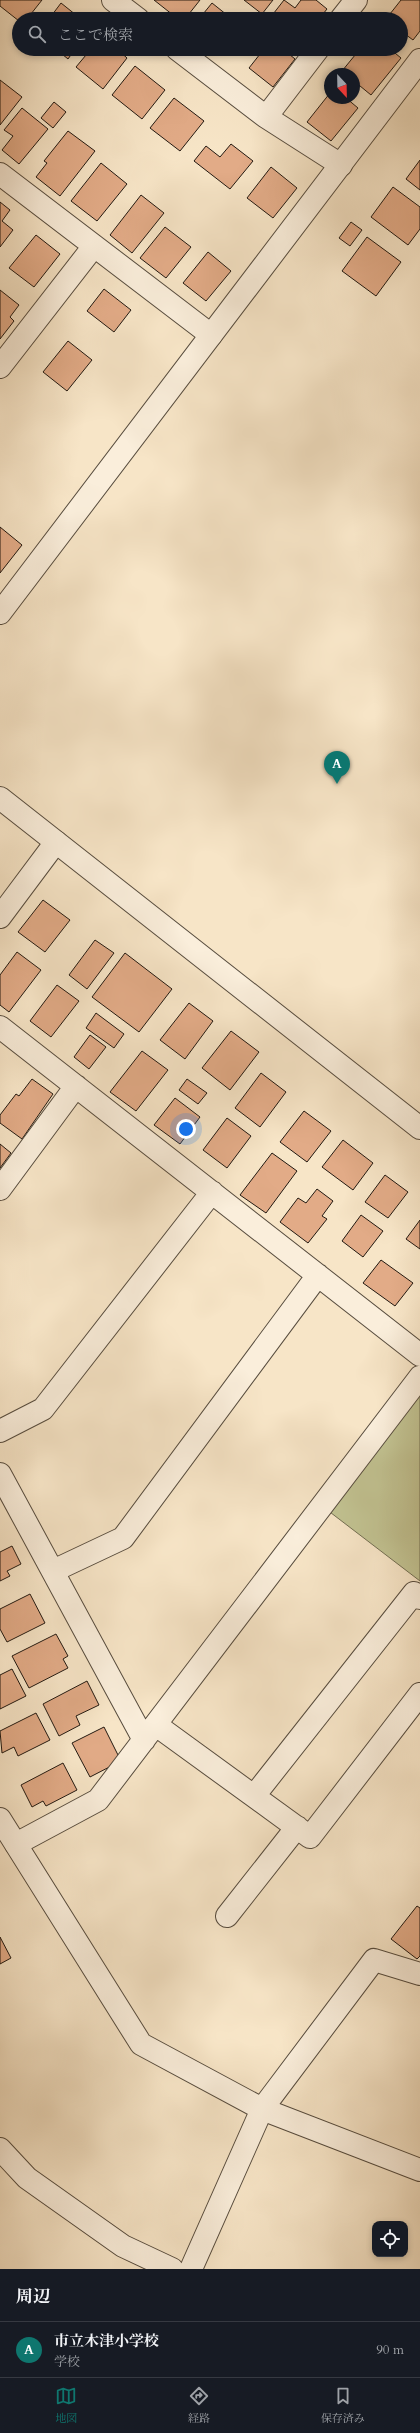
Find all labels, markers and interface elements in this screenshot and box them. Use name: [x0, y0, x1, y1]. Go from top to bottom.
search box: [12, 12, 408, 56]
icon: search: [26, 23, 48, 45]
text: ここで検索: [58, 25, 133, 45]
north arrow: [324, 68, 360, 104]
pin: A: [324, 751, 350, 784]
your location: [176, 1119, 196, 1139]
map controls: [372, 2221, 408, 2257]
button: locate: [372, 2221, 408, 2257]
text: 周辺: [16, 2285, 50, 2308]
text: 市立木津小学校: [54, 2331, 159, 2351]
text: A: [24, 2341, 34, 2359]
text: 90 m: [376, 2341, 404, 2359]
text: 学校: [54, 2353, 80, 2371]
tab: 地図: [55, 2385, 77, 2426]
tab: 経路: [188, 2385, 210, 2426]
tab: 保存済み: [321, 2385, 365, 2426]

